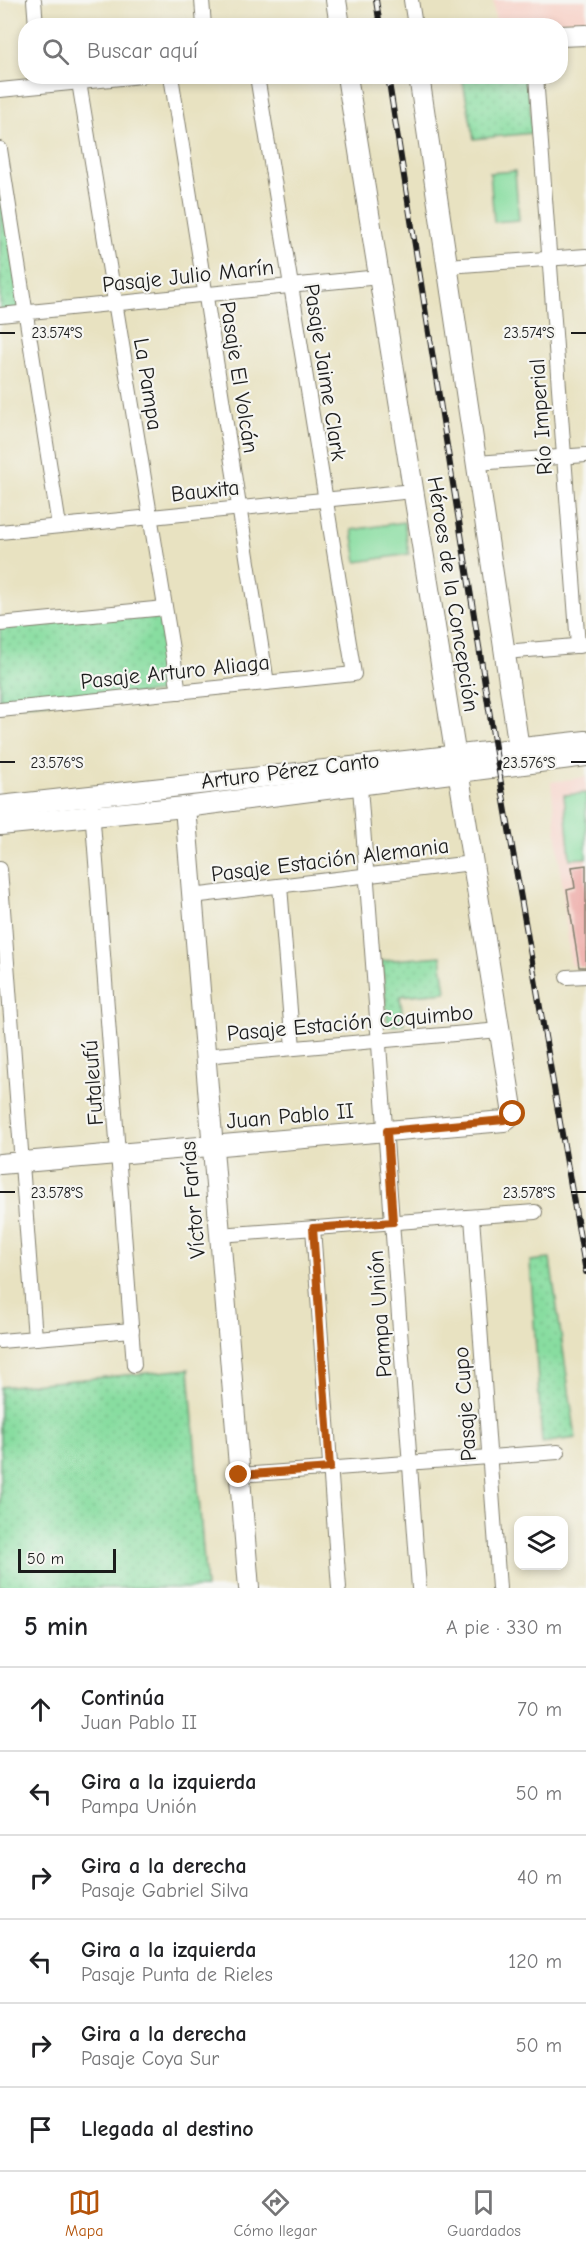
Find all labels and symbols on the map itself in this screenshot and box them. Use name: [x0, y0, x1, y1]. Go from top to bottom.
street label: Pasaje Julio Marín: [101, 254, 275, 298]
street label: Pasaje Jaime Clark: [298, 282, 352, 463]
street label: Pasaje El Volcán: [214, 299, 264, 455]
text: 23.574°S: [31, 324, 83, 342]
text: 23.574°S: [503, 324, 555, 342]
street label: La Pampa: [128, 336, 168, 432]
street label: Río Imperial: [524, 358, 558, 476]
street label: Bauxita: [170, 474, 241, 508]
street label: Héroes de la Concepción: [422, 475, 484, 714]
street label: Pasaje Arturo Aliaga: [79, 649, 271, 695]
street label: Arturo Pérez Canto: [200, 747, 381, 795]
text: 23.576°S: [31, 754, 83, 772]
text: 23.576°S: [503, 754, 555, 772]
street label: Pasaje Estación Alemania: [210, 832, 451, 887]
street label: Pasaje Estación Coquimbo: [226, 999, 474, 1047]
street label: Futaleufú: [77, 1039, 109, 1126]
street label: Juan Pablo II: [225, 1097, 355, 1135]
route start: [499, 1100, 525, 1126]
street label: Víctor Farías: [175, 1140, 211, 1260]
text: 23.578°S: [31, 1184, 83, 1202]
text: 23.578°S: [503, 1184, 555, 1202]
street label: Pampa Unión: [363, 1249, 397, 1378]
street label: Pasaje Cupo: [448, 1346, 482, 1462]
route end: [225, 1461, 251, 1487]
scale bar: [18, 1546, 116, 1574]

